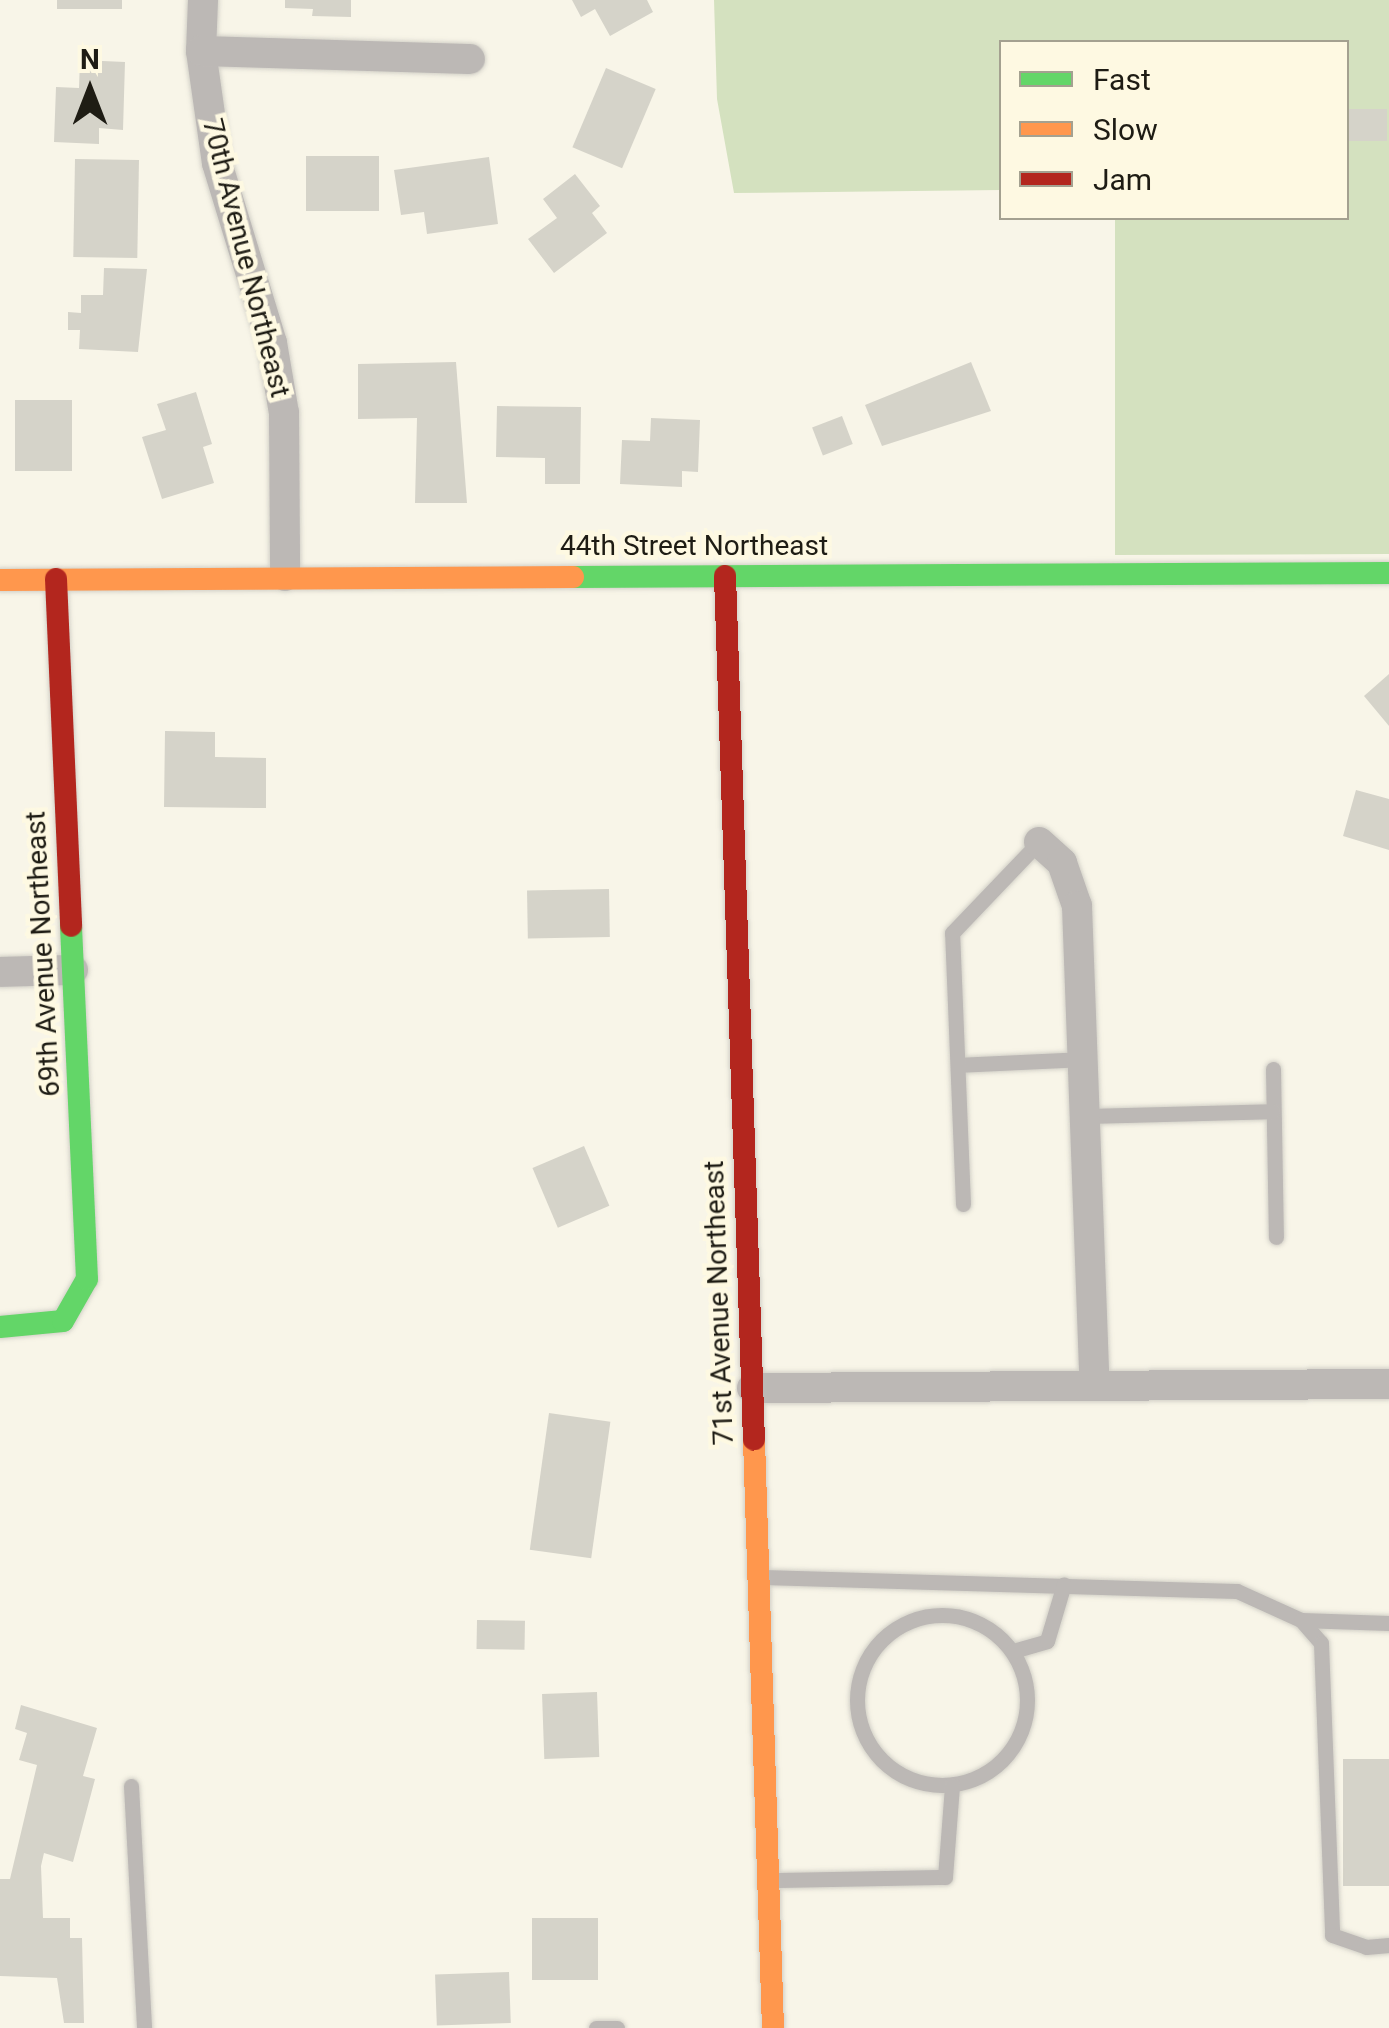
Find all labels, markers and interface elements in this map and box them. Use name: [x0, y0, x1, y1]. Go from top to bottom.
north arrow: [40, 40, 140, 140]
legend: [999, 40, 1349, 220]
text: N: [80, 43, 100, 76]
text: Fast: [1093, 62, 1151, 97]
text: Slow: [1093, 112, 1158, 147]
street label: 70th Avenue Northeast: [195, 115, 297, 401]
text: Jam: [1093, 162, 1152, 197]
street label: 44th Street Northeast: [560, 529, 828, 563]
street label: 69th Avenue Northeast: [19, 810, 67, 1098]
street label: 71st Avenue Northeast: [697, 1160, 741, 1446]

